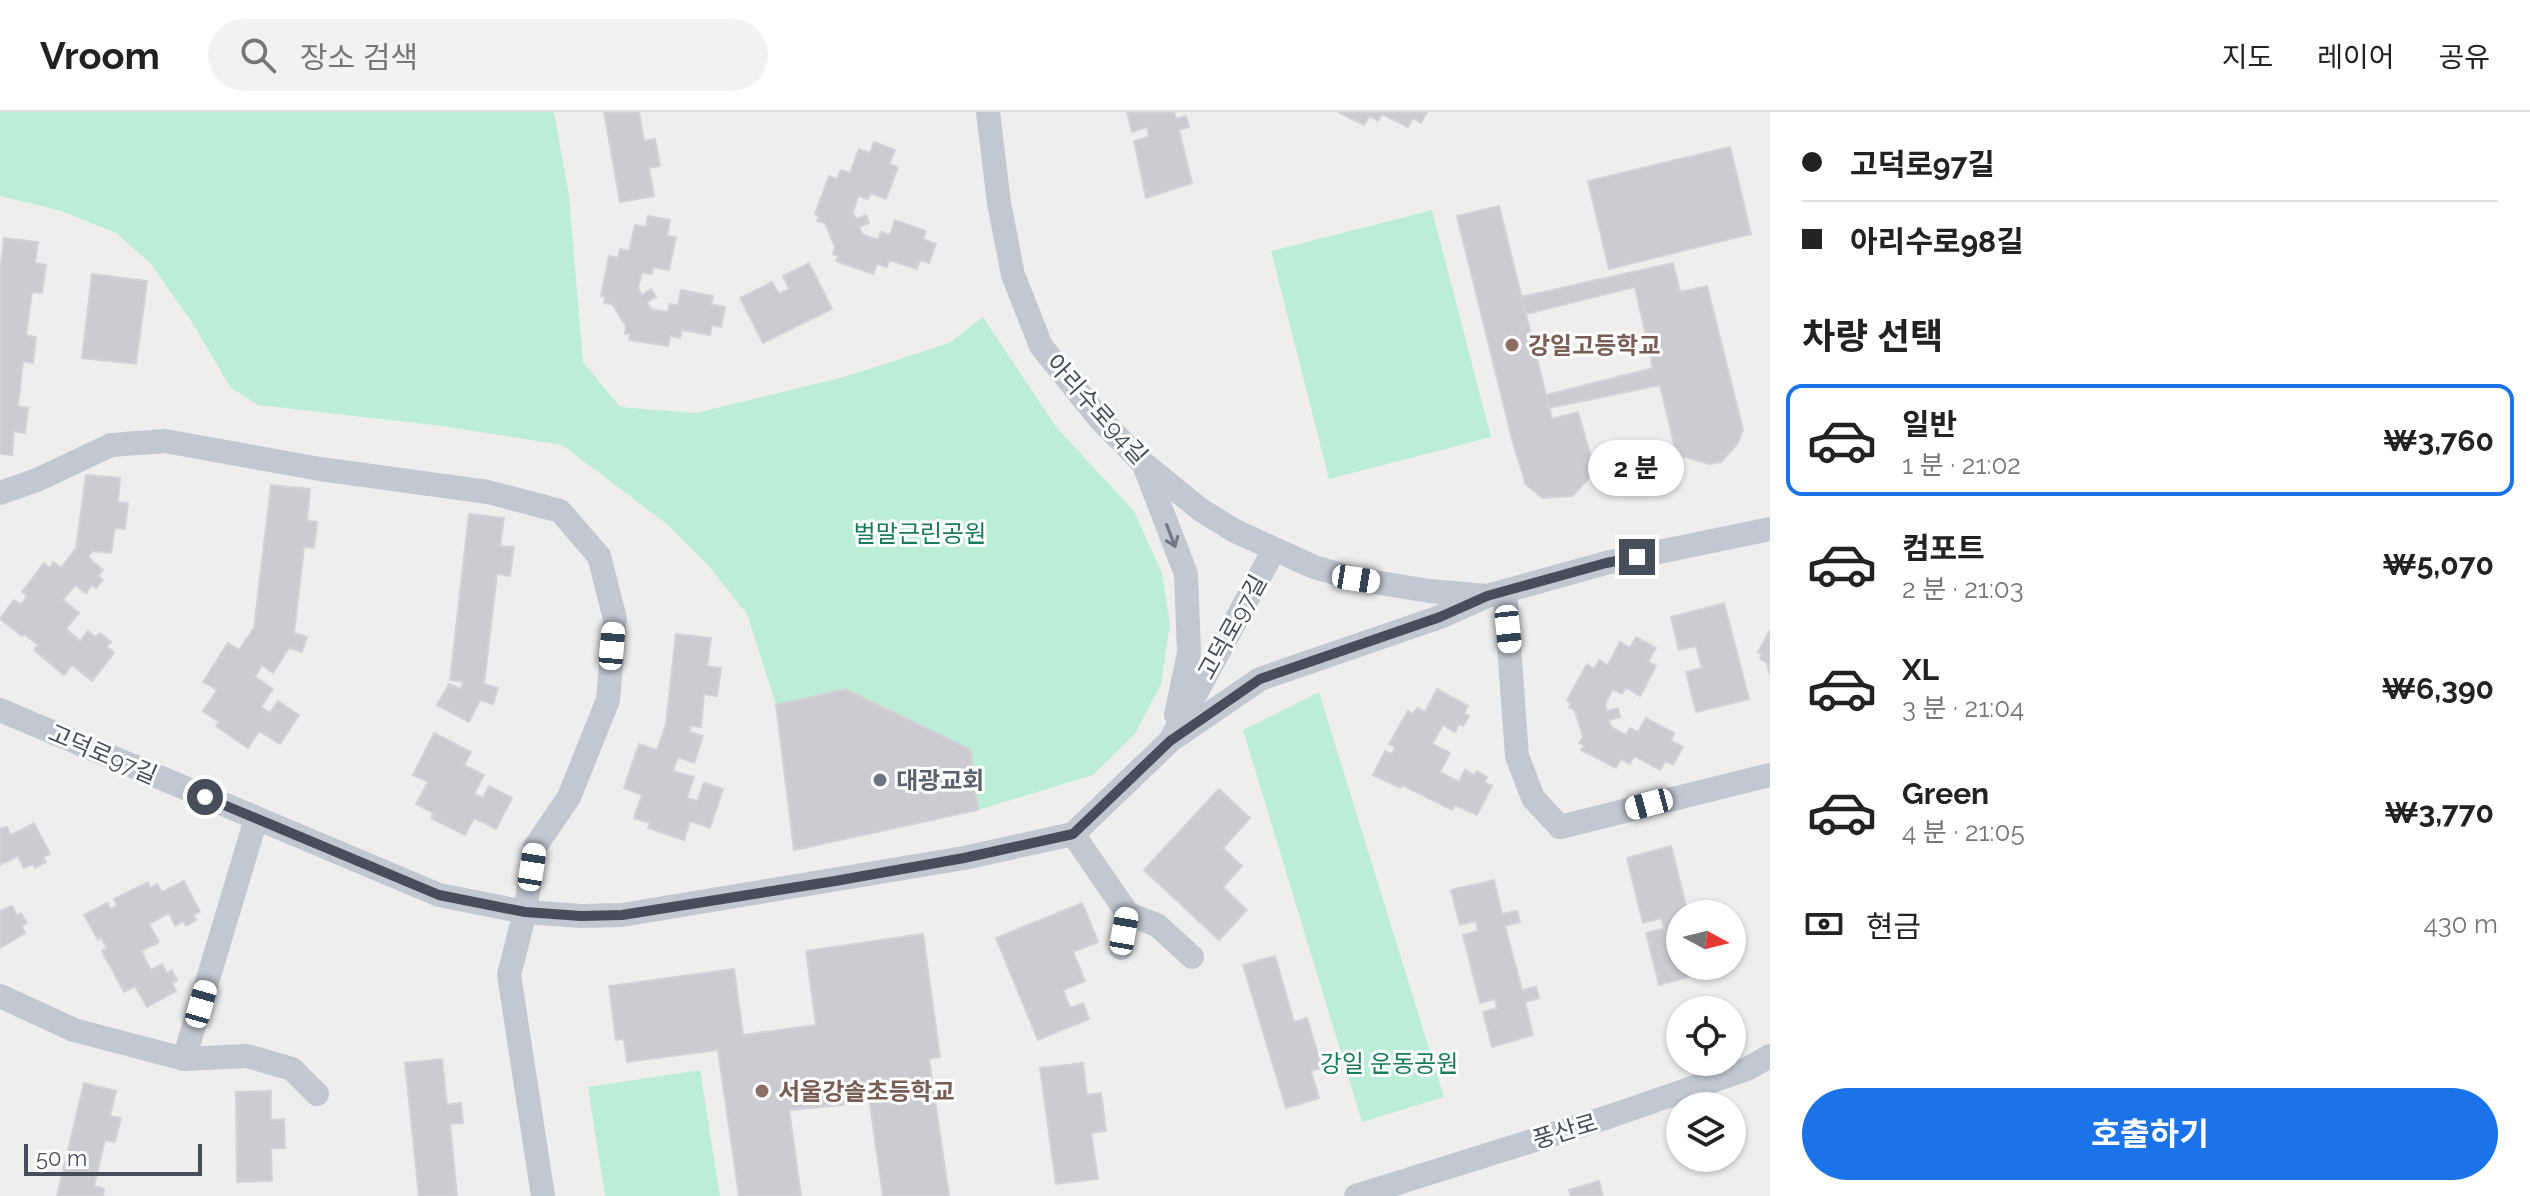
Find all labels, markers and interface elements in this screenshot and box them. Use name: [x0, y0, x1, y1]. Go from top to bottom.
search box: [208, 19, 768, 91]
text: Vroom: [40, 33, 160, 78]
icon: search: [236, 33, 280, 77]
text: 장소 검색: [300, 40, 418, 75]
text: 지도: [2222, 41, 2273, 74]
text: 레이어: [2317, 41, 2394, 74]
text: 공유: [2438, 41, 2490, 74]
text: 고덕로97길: [1850, 147, 1995, 182]
text: 아리수로98길: [1850, 224, 2024, 259]
text: 차량 선택: [1802, 315, 1943, 357]
place label: 강일고등학교: [1528, 331, 1660, 360]
marker: 강일고등학교: [1503, 336, 1521, 354]
street label: 아리수로94길: [1040, 348, 1154, 470]
icon: car: [1806, 404, 1878, 476]
text: 일반: [1902, 407, 1957, 442]
text: ₩3,760: [2383, 423, 2494, 458]
callout: 2 분: [1589, 441, 1685, 497]
text: 1 분 · 21:02: [1902, 450, 2021, 480]
text: 2 분: [1614, 453, 1658, 483]
park label: 벌말근린공원: [854, 519, 986, 548]
one-way arrow: [1165, 523, 1179, 548]
icon: car: [1806, 528, 1878, 600]
text: 컴포트: [1902, 531, 1985, 566]
route end: [1619, 539, 1655, 575]
text: ₩5,070: [2382, 547, 2494, 582]
car: [1330, 563, 1382, 595]
street label: 고덕로97길: [1191, 570, 1273, 684]
text: 2 분 · 21:03: [1902, 574, 2024, 604]
car: [1494, 604, 1522, 654]
car: [598, 621, 626, 671]
icon: car: [1806, 652, 1878, 724]
text: XL: [1902, 652, 1939, 687]
text: ₩6,390: [2382, 671, 2494, 706]
text: 3 분 · 21:04: [1902, 693, 2024, 723]
street label: 고덕로97길: [44, 718, 162, 790]
place label: 대광교회: [896, 766, 984, 795]
marker: 대광교회: [871, 771, 889, 789]
icon: car: [1806, 776, 1878, 848]
text: Green: [1902, 776, 1989, 811]
route start: [187, 779, 223, 815]
car: [1623, 786, 1675, 822]
text: ₩3,770: [2384, 795, 2494, 830]
text: 4 분 · 21:05: [1902, 817, 2025, 847]
car: [516, 841, 548, 893]
north arrow: [1666, 900, 1746, 980]
map controls: [1666, 900, 1746, 1172]
icon: cash: [1802, 902, 1846, 946]
car: [1108, 905, 1140, 957]
text: 현금: [1866, 909, 1921, 944]
text: 430 m: [2423, 909, 2498, 939]
car: [183, 978, 219, 1030]
button: locate: [1666, 996, 1746, 1076]
park label: 강일 운동공원: [1320, 1049, 1458, 1078]
place label: 서울강솔초등학교: [778, 1077, 955, 1106]
marker: 서울강솔초등학교: [753, 1082, 771, 1100]
button: 호출하기: [1802, 1088, 2498, 1180]
button: layers: [1666, 1092, 1746, 1172]
street label: 풍산로: [1529, 1107, 1601, 1155]
scale bar: [24, 1140, 202, 1176]
text: 50 m: [36, 1145, 87, 1171]

